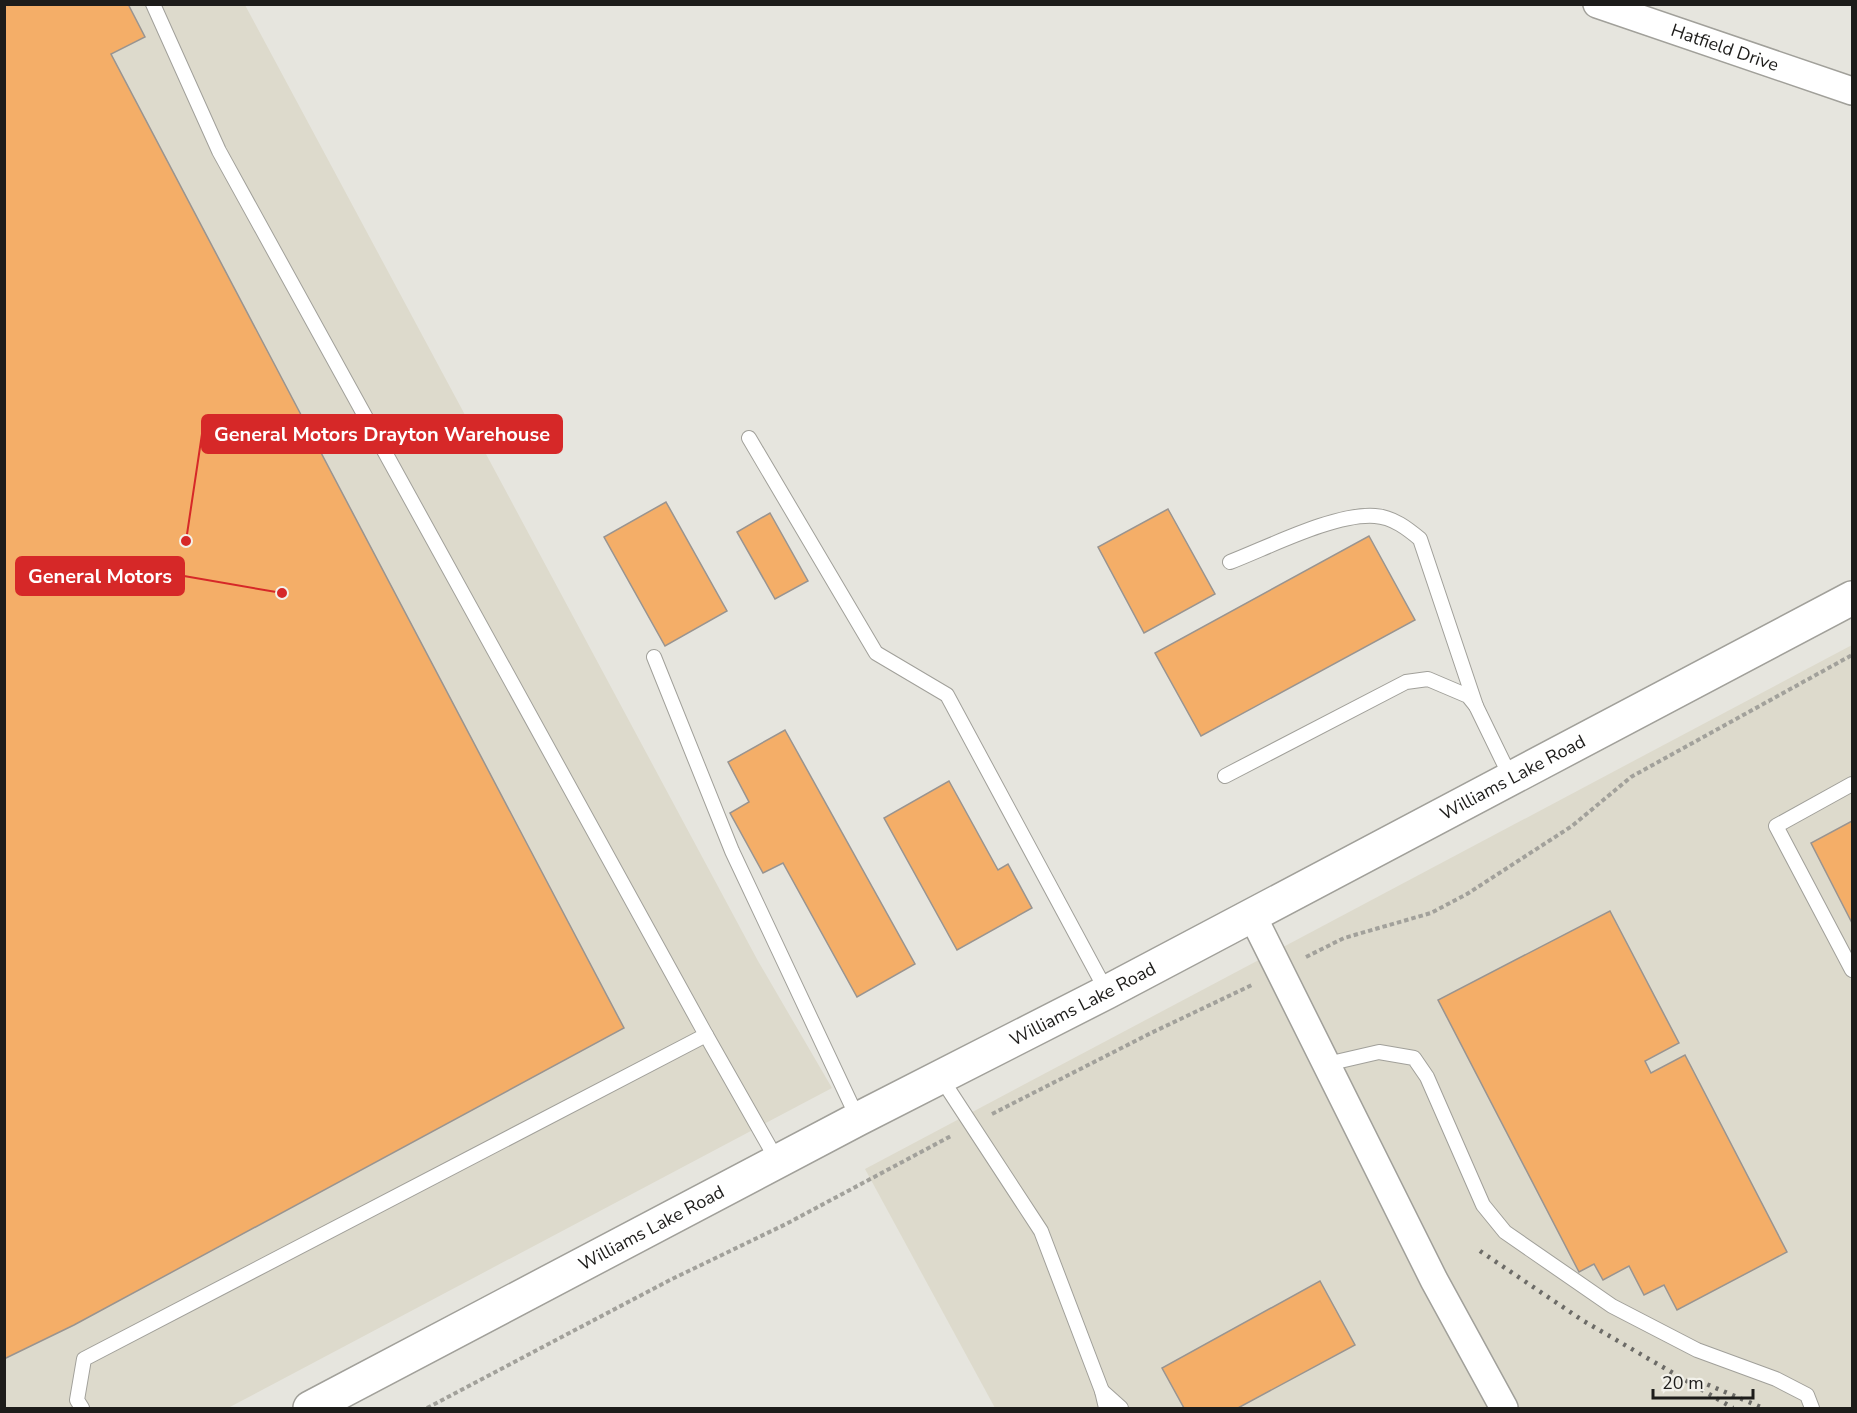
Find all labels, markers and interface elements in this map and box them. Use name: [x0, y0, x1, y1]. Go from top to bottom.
street label: Hatfield Drive: [1668, 18, 1782, 77]
callout: General Motors Drayton Warehouse: [202, 415, 562, 453]
text: General Motors Drayton Warehouse: [214, 421, 550, 448]
callout: General Motors: [16, 557, 184, 595]
text: General Motors: [28, 563, 172, 590]
street label: Williams Lake Road: [1436, 729, 1590, 826]
street label: Williams Lake Road: [1006, 956, 1160, 1052]
street label: Williams Lake Road: [574, 1180, 728, 1276]
scale bar: [1653, 1362, 1754, 1400]
text: 20 m: [1662, 1371, 1704, 1395]

